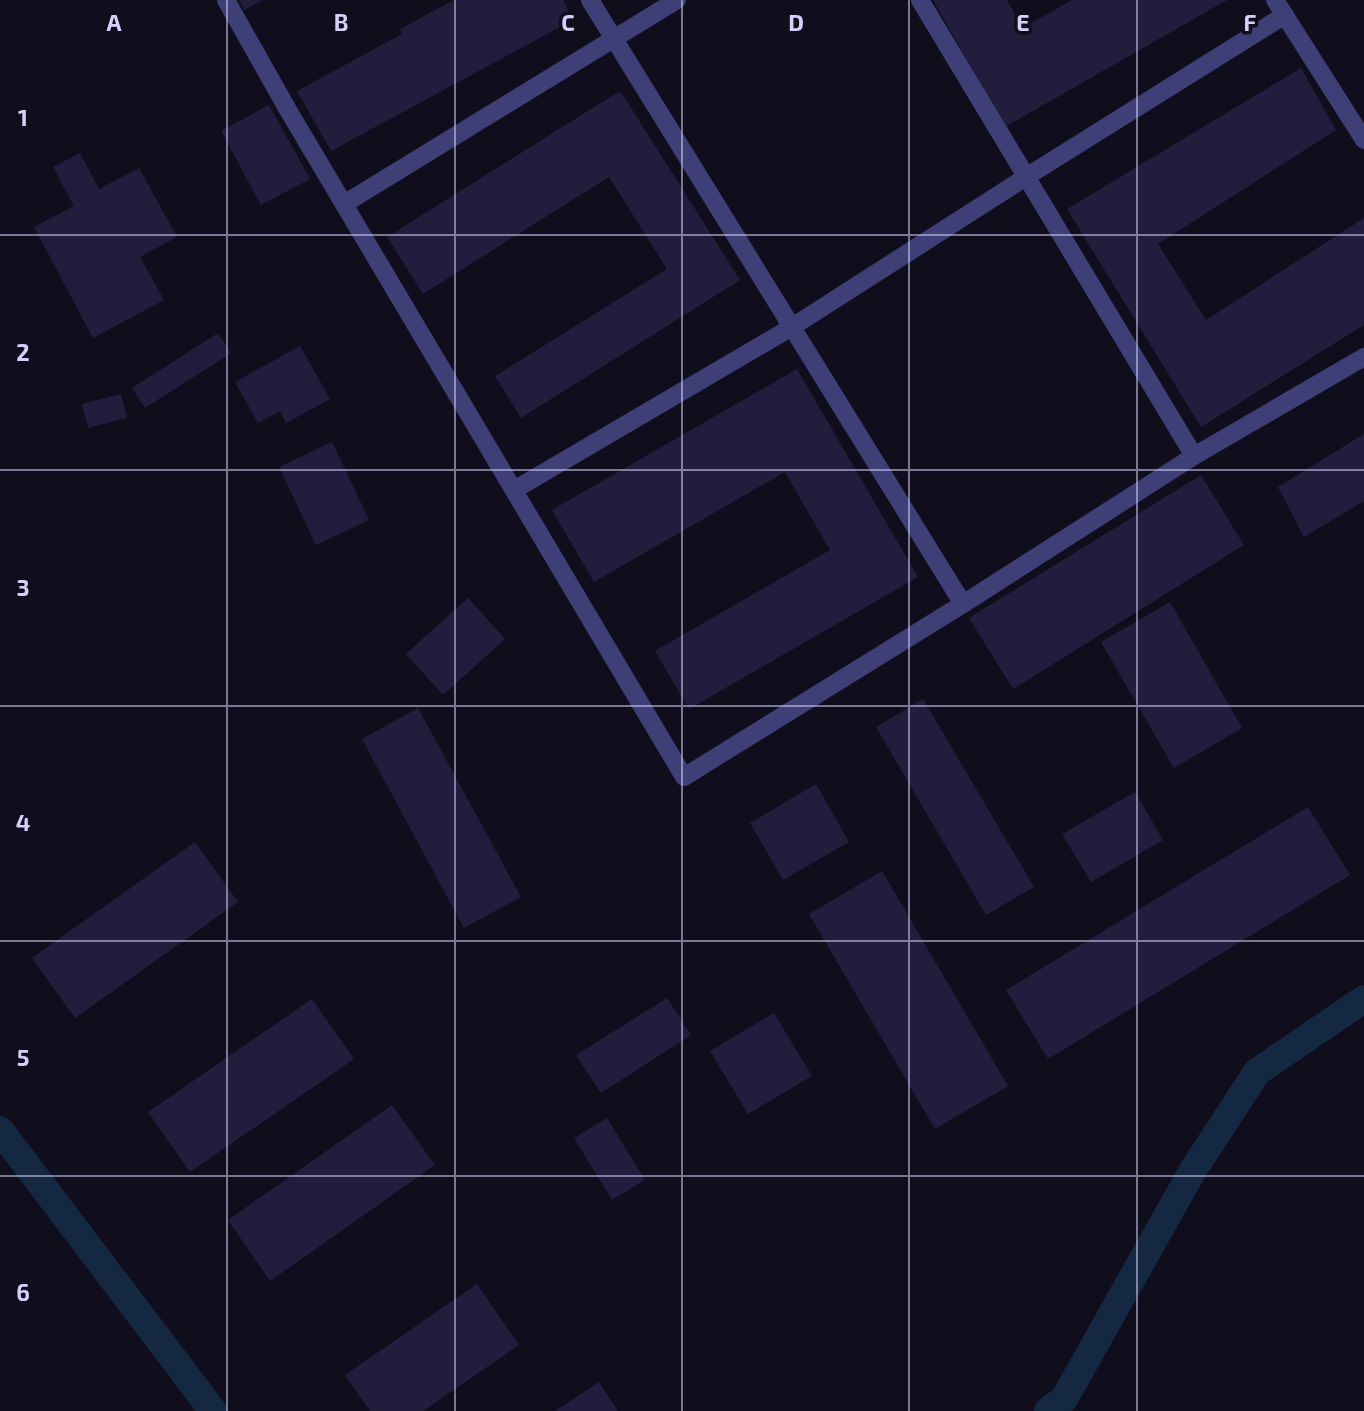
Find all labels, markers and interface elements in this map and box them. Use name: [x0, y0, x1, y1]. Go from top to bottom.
text: A: [106, 8, 122, 36]
text: B: [334, 8, 348, 36]
text: C: [561, 8, 575, 36]
text: D: [788, 8, 804, 36]
text: E: [1016, 8, 1030, 36]
text: F: [1244, 8, 1257, 36]
text: 1: [18, 103, 28, 131]
text: 2: [16, 338, 30, 366]
text: 3: [16, 573, 30, 601]
text: 4: [16, 808, 30, 836]
text: 5: [17, 1043, 29, 1071]
text: 6: [16, 1278, 30, 1306]

